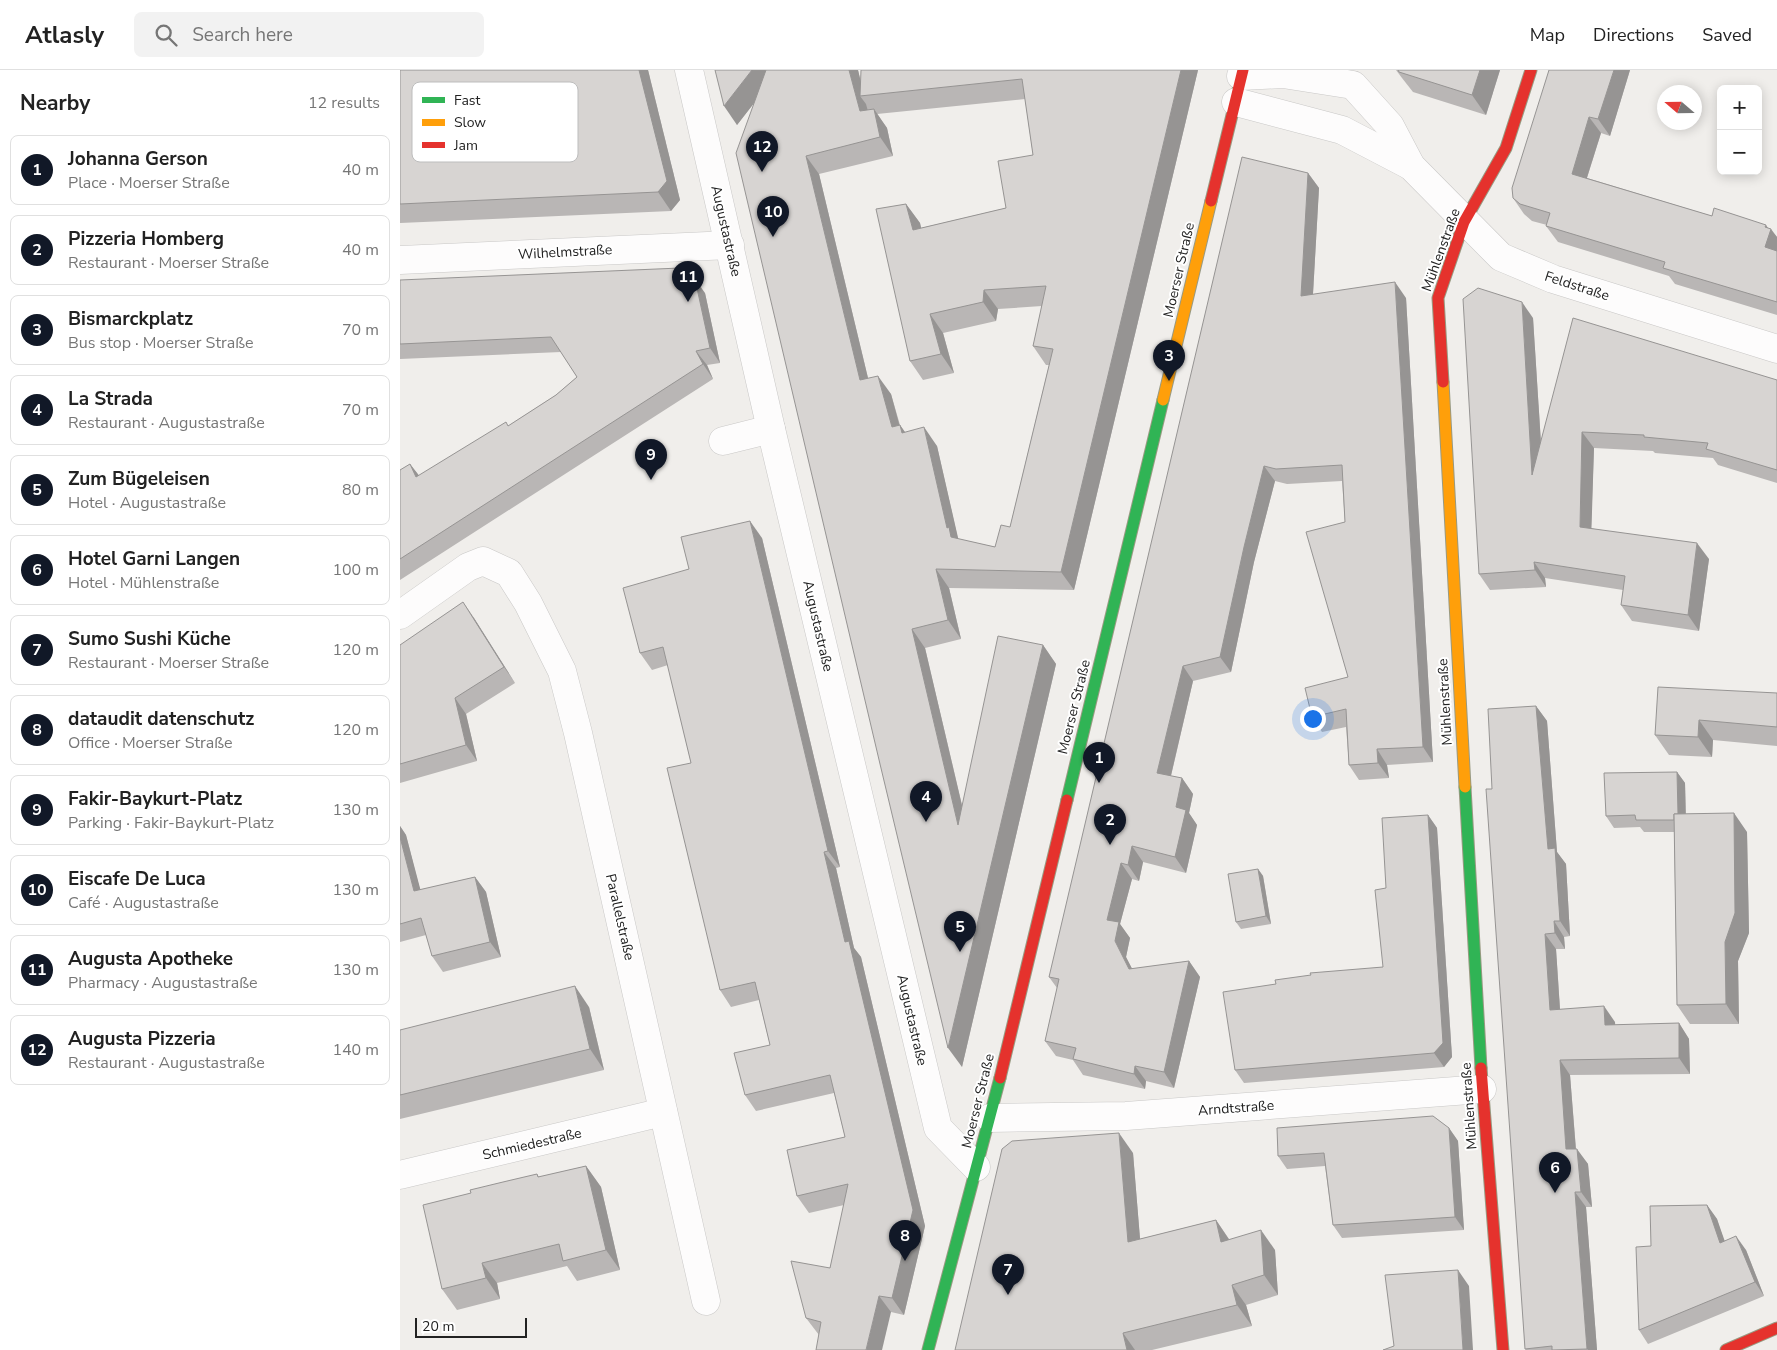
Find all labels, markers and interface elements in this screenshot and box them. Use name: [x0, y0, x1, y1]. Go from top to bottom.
search box: [134, 12, 484, 57]
text: Atlasly: [25, 19, 104, 51]
icon: search: [152, 21, 180, 49]
text: Search here: [192, 22, 293, 48]
text: Map: [1530, 23, 1565, 47]
text: Directions: [1593, 23, 1674, 47]
text: Saved: [1702, 23, 1752, 47]
legend: [412, 82, 578, 162]
north arrow: [1657, 85, 1702, 130]
map controls: [1717, 85, 1762, 175]
button: +: [1717, 85, 1762, 130]
text: Nearby: [20, 89, 90, 117]
text: Fast: [454, 91, 480, 110]
text: 12 results: [308, 92, 380, 114]
text: Slow: [454, 113, 486, 132]
button: −: [1717, 130, 1762, 175]
pin: 12: [746, 131, 778, 172]
text: Jam: [453, 136, 478, 155]
text: Johanna Gerson: [68, 146, 208, 172]
text: 1: [32, 159, 42, 181]
text: 40 m: [342, 159, 379, 181]
text: Place · Moerser Straße: [68, 172, 230, 194]
street label: Augustastraße: [706, 184, 746, 278]
pin: 10: [757, 196, 789, 237]
street label: Mühlenstraße: [1417, 206, 1465, 294]
street label: Moerser Straße: [1159, 221, 1199, 319]
text: Pizzeria Homberg: [68, 226, 224, 252]
text: 2: [32, 239, 42, 261]
text: 40 m: [342, 239, 379, 261]
street label: Wilhelmstraße: [517, 240, 613, 264]
text: Restaurant · Moerser Straße: [68, 252, 269, 274]
pin: 11: [672, 261, 704, 302]
street label: Feldstraße: [1542, 267, 1612, 305]
text: Bismarckplatz: [68, 306, 193, 332]
text: 3: [32, 319, 42, 341]
text: 70 m: [342, 319, 379, 341]
text: Bus stop · Moerser Straße: [68, 332, 254, 354]
pin: 3: [1153, 340, 1185, 381]
text: La Strada: [68, 386, 153, 412]
text: 4: [32, 399, 42, 421]
text: 70 m: [342, 399, 379, 421]
text: Restaurant · Augustastraße: [68, 412, 265, 434]
pin: 9: [635, 439, 667, 480]
text: Zum Bügeleisen: [68, 466, 210, 492]
text: 5: [32, 479, 42, 501]
text: 80 m: [342, 479, 379, 501]
text: Hotel · Augustastraße: [68, 492, 226, 514]
text: Hotel Garni Langen: [68, 546, 240, 572]
text: 6: [32, 559, 42, 581]
text: 100 m: [332, 559, 379, 581]
text: Hotel · Mühlenstraße: [68, 572, 219, 594]
street label: Augustastraße: [798, 579, 838, 673]
text: Sumo Sushi Küche: [68, 626, 231, 652]
text: 7: [32, 639, 42, 661]
text: 120 m: [332, 639, 379, 661]
text: Restaurant · Moerser Straße: [68, 652, 269, 674]
street label: Moerser Straße: [1053, 658, 1095, 756]
street label: Mühlenstraße: [1433, 658, 1457, 746]
text: dataudit datenschutz: [68, 706, 254, 732]
your location: [1300, 706, 1326, 732]
text: 8: [32, 719, 42, 741]
text: 120 m: [332, 719, 379, 741]
text: Office · Moerser Straße: [68, 732, 233, 754]
pin: 1: [1083, 742, 1115, 783]
pin: 4: [910, 781, 942, 822]
text: Fakir-Baykurt-Platz: [68, 786, 242, 812]
text: 9: [32, 799, 42, 821]
text: 130 m: [332, 799, 379, 821]
pin: 2: [1094, 804, 1126, 845]
text: Parking · Fakir-Baykurt-Platz: [68, 812, 274, 834]
text: Eiscafe De Luca: [68, 866, 206, 892]
street label: Parallelstraße: [601, 872, 639, 962]
text: 10: [27, 879, 47, 901]
text: 130 m: [332, 879, 379, 901]
text: Café · Augustastraße: [68, 892, 219, 914]
pin: 5: [944, 911, 976, 952]
text: Augusta Apotheke: [68, 946, 233, 972]
text: 11: [27, 959, 47, 981]
text: 130 m: [332, 959, 379, 981]
text: Pharmacy · Augustastraße: [68, 972, 258, 994]
street label: Augustastraße: [892, 973, 932, 1067]
text: Augusta Pizzeria: [68, 1026, 216, 1052]
text: 12: [27, 1039, 47, 1061]
text: 140 m: [332, 1039, 379, 1061]
text: Restaurant · Augustastraße: [68, 1052, 265, 1074]
street label: Moerser Straße: [957, 1052, 999, 1150]
street label: Mühlenstraße: [1456, 1062, 1482, 1150]
street label: Arndtstraße: [1197, 1096, 1275, 1120]
street label: Schmiedestraße: [480, 1123, 584, 1165]
pin: 6: [1539, 1152, 1571, 1193]
pin: 8: [889, 1220, 921, 1261]
pin: 7: [992, 1254, 1024, 1295]
scale bar: [415, 1315, 528, 1338]
text: 20 m: [422, 1317, 454, 1336]

